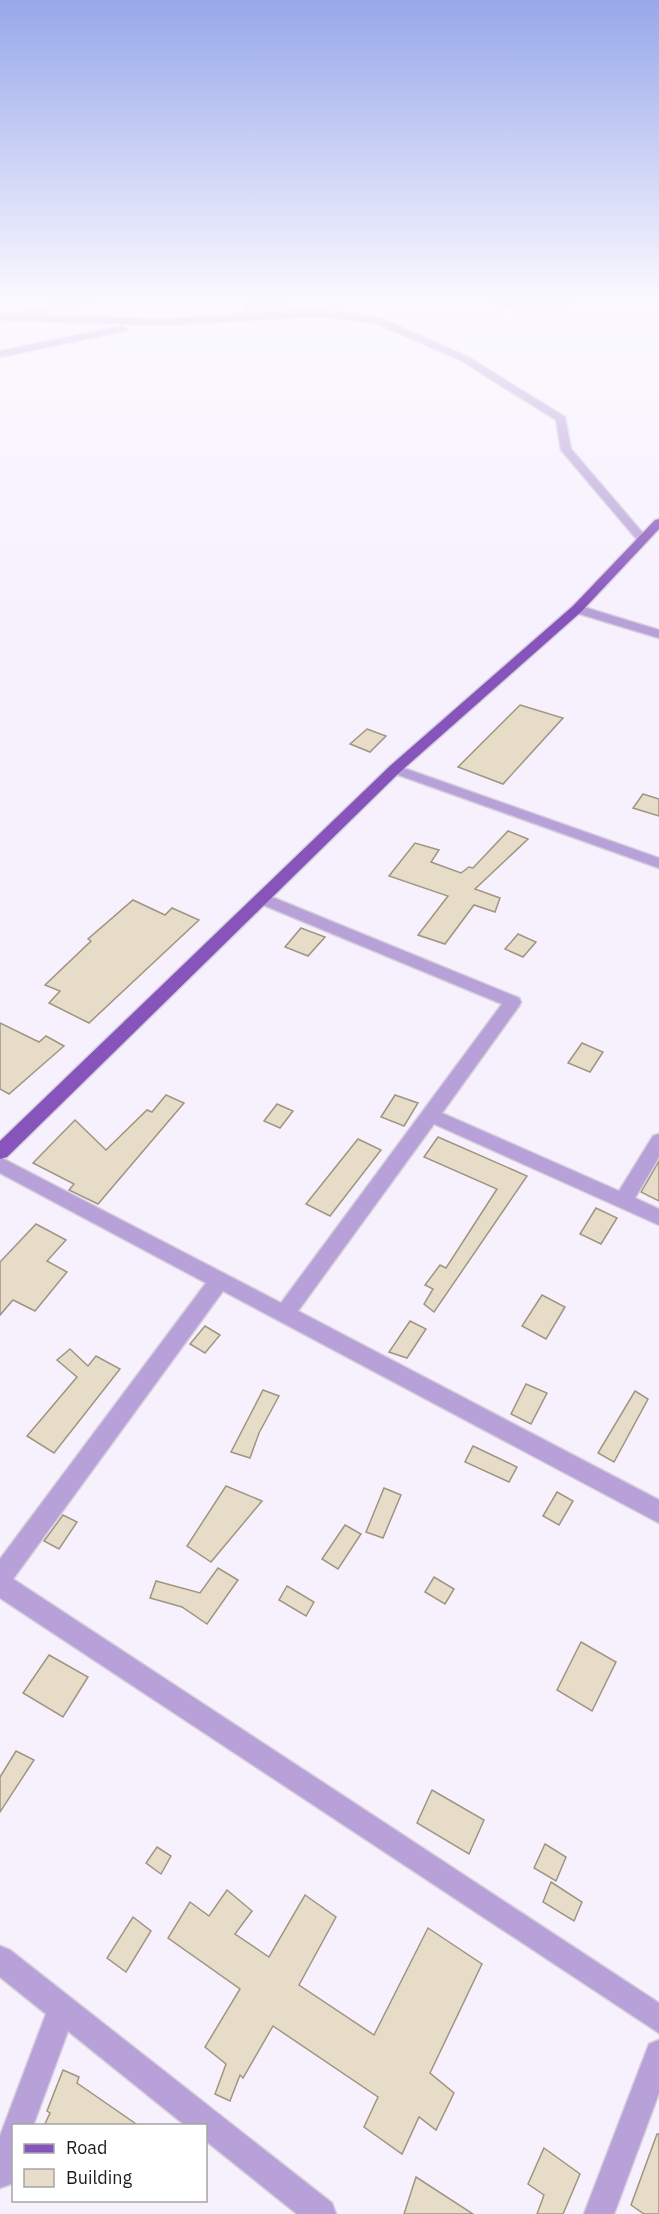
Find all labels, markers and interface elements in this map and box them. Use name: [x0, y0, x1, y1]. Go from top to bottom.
legend: [12, 2124, 207, 2202]
text: Road: [66, 2136, 107, 2159]
text: Building: [66, 2166, 133, 2189]

